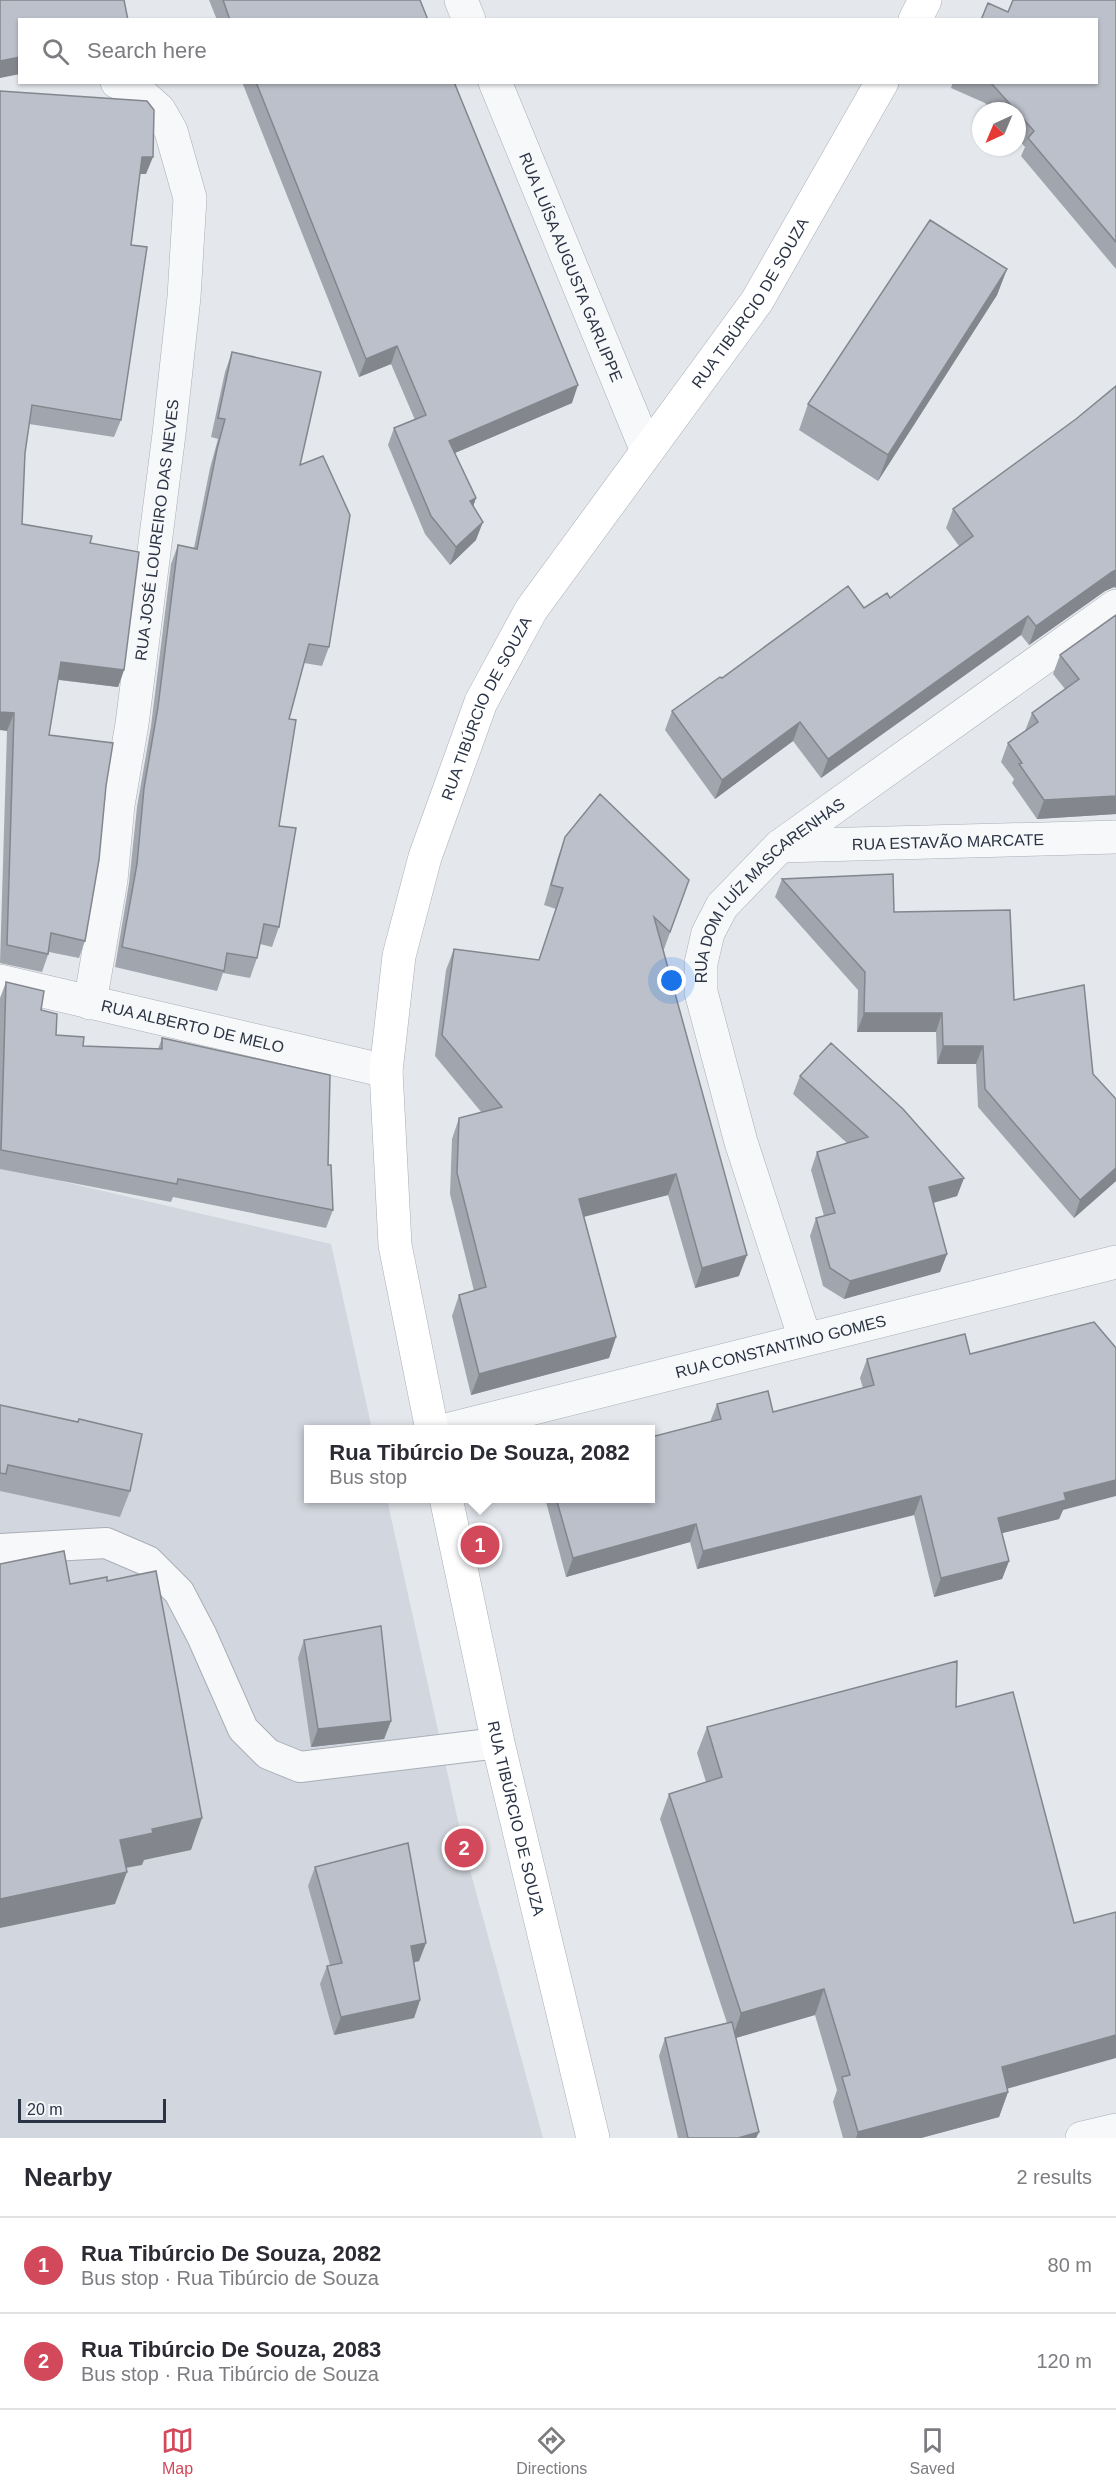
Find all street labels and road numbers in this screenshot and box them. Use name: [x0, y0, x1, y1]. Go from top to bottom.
street label: RUA LUÍSA AUGUSTA GARLIPPE: [516, 150, 625, 384]
street label: RUA TIBÚRCIO DE SOUZA: [688, 215, 812, 391]
street label: RUA JOSÉ LOUREIRO DAS NEVES: [132, 398, 182, 662]
street label: RUA TIBÚRCIO DE SOUZA: [438, 613, 535, 803]
street label: RUA DOM LUÍZ MASCARENHAS: [693, 795, 848, 983]
street label: RUA ESTAVÃO MARCATE: [852, 831, 1044, 853]
street label: RUA ALBERTO DE MELO: [100, 997, 286, 1056]
street label: RUA CONSTANTINO GOMES: [674, 1312, 888, 1381]
street label: RUA TIBÚRCIO DE SOUZA: [485, 1719, 547, 1918]

